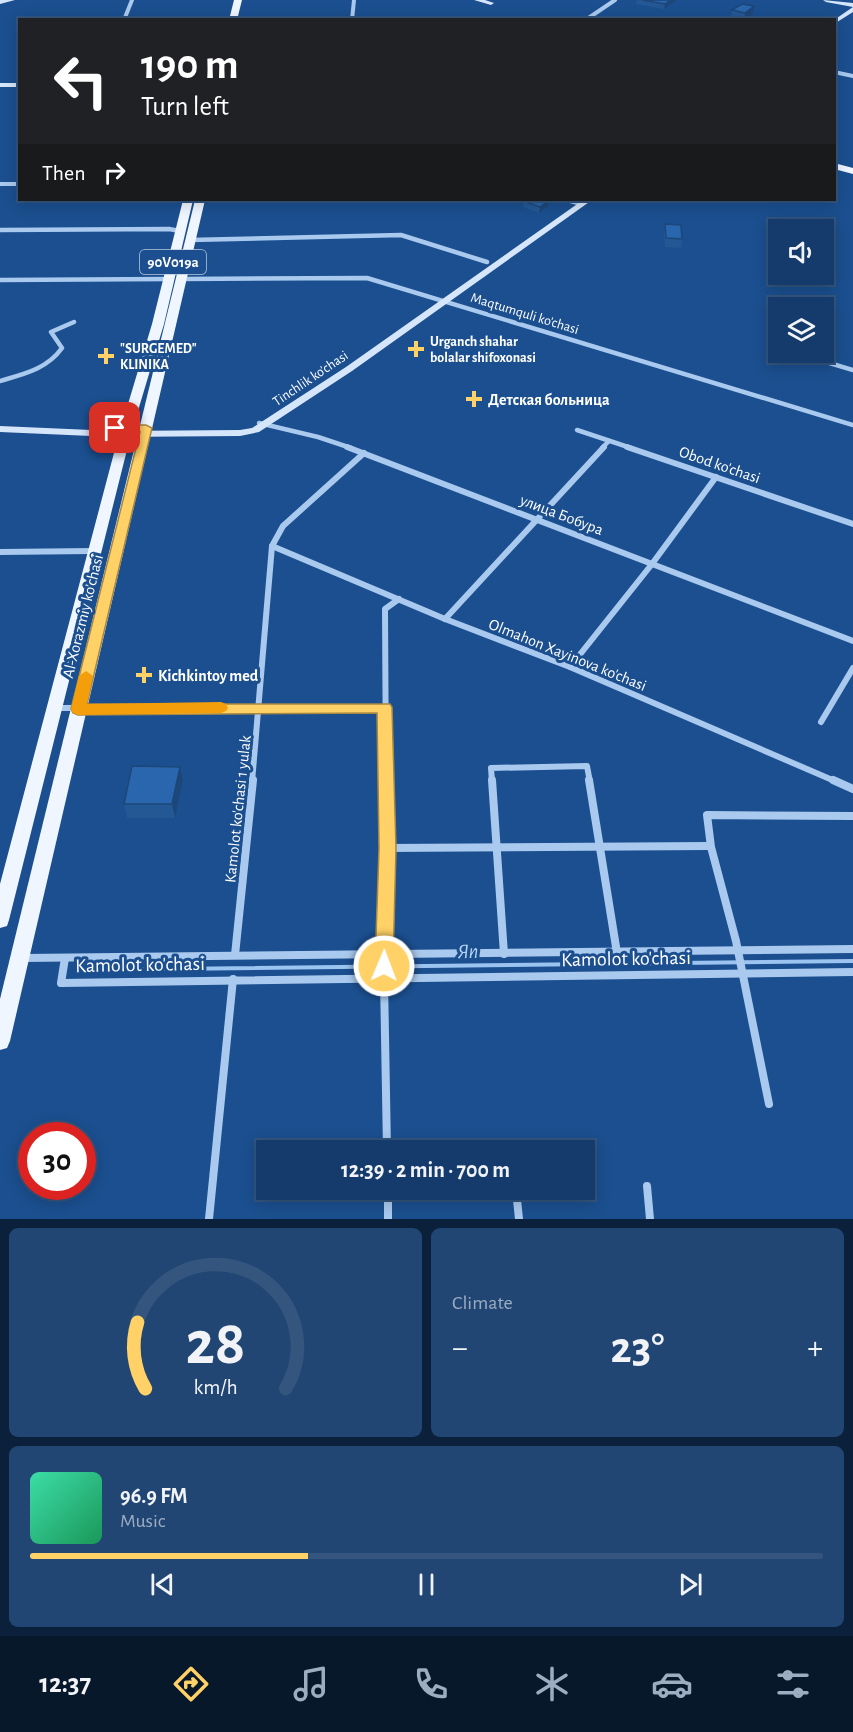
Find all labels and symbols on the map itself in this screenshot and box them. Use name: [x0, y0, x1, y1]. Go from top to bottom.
road number: 90V019a: [140, 250, 206, 274]
street label: Maqtumquli ko'chasi: [469, 291, 581, 337]
place label: Urganch shahar bolalar shifoxonasi: [430, 335, 536, 365]
marker: Urganch shahar bolalar shifoxonasi: [407, 340, 425, 358]
place label: "SURGEMED" KLINIKA: [120, 342, 197, 372]
marker: "SURGEMED" KLINIKA: [97, 347, 115, 365]
street label: Tinchlik ko'chasi: [270, 349, 351, 409]
marker: Детская больница: [465, 390, 483, 408]
place label: Детская больница: [488, 392, 610, 408]
pin: [89, 402, 140, 453]
street label: Obod ko'chasi: [677, 444, 762, 486]
street label: улица Бобура: [517, 491, 605, 539]
street label: Al-Xorazmiy ko’chasi: [60, 553, 107, 680]
street label: Olmahon Xayinova ko'chasi: [486, 616, 649, 695]
marker: Kichkintoy med: [135, 666, 153, 684]
place label: Kichkintoy med: [158, 668, 259, 685]
street label: Kamolot ko'chasi 1 yulak: [222, 734, 255, 884]
position arrow: [352, 934, 416, 998]
water label: Яп: [458, 941, 478, 962]
street label: Kamolot ko'chasi: [561, 948, 691, 970]
street label: Kamolot ko'chasi: [75, 954, 205, 976]
speed limit sign: 30: [18, 1122, 96, 1200]

